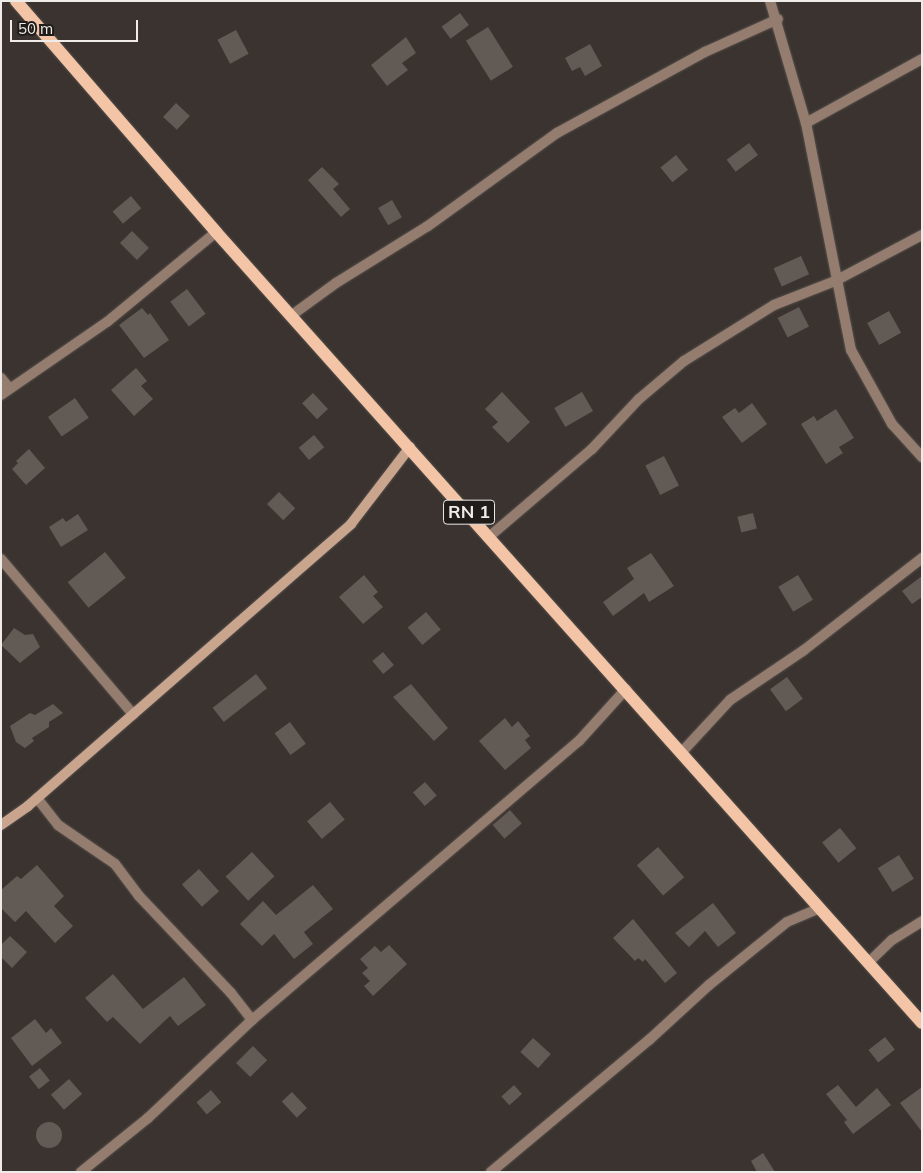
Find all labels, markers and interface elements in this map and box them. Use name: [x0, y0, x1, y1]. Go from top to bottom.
scale bar: [12, 10, 140, 42]
text: 50 m: [18, 19, 53, 38]
road number: RN 1: [443, 497, 495, 528]

